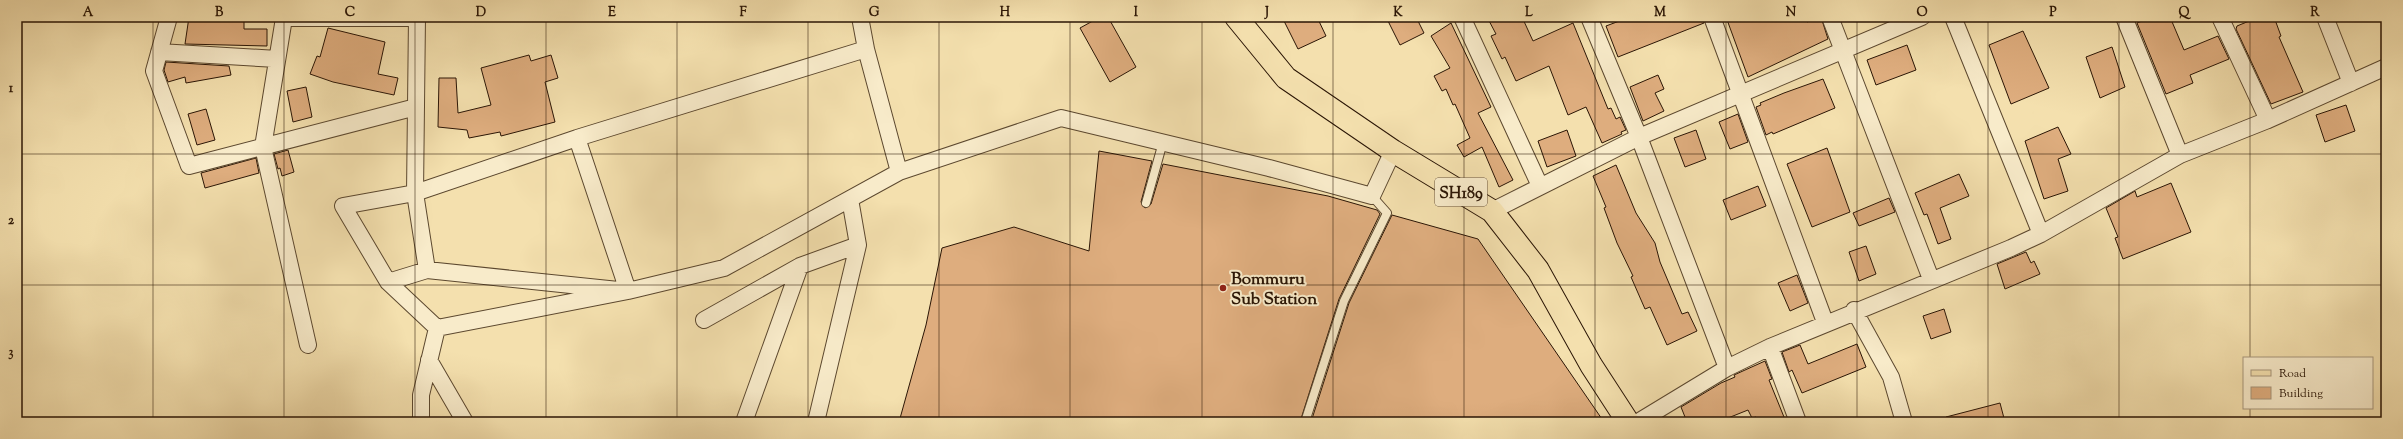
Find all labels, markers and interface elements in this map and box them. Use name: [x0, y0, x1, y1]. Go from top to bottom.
text: A: [83, 4, 94, 22]
text: B: [215, 4, 224, 22]
text: C: [345, 4, 355, 22]
text: D: [476, 4, 486, 22]
text: E: [608, 4, 616, 22]
text: F: [739, 4, 747, 22]
text: G: [869, 4, 880, 22]
text: H: [1000, 4, 1011, 22]
text: I: [1134, 4, 1139, 22]
text: J: [1264, 4, 1269, 22]
text: K: [1393, 4, 1403, 22]
text: L: [1525, 4, 1533, 22]
text: M: [1654, 4, 1666, 22]
text: N: [1786, 4, 1797, 22]
text: O: [1916, 4, 1928, 22]
text: P: [2049, 4, 2057, 22]
text: Q: [2179, 4, 2192, 22]
text: R: [2310, 4, 2320, 22]
text: 1: [9, 80, 14, 98]
road number: SH189: [1435, 178, 1487, 206]
text: 2: [8, 212, 15, 230]
place label: Bommuru Sub Station: [1231, 268, 1318, 312]
marker: Bommuru Sub Station: [1218, 283, 1228, 293]
text: 3: [8, 344, 14, 362]
legend: [2243, 357, 2373, 409]
text: Road: [2279, 365, 2306, 383]
text: Building: [2279, 385, 2323, 403]

